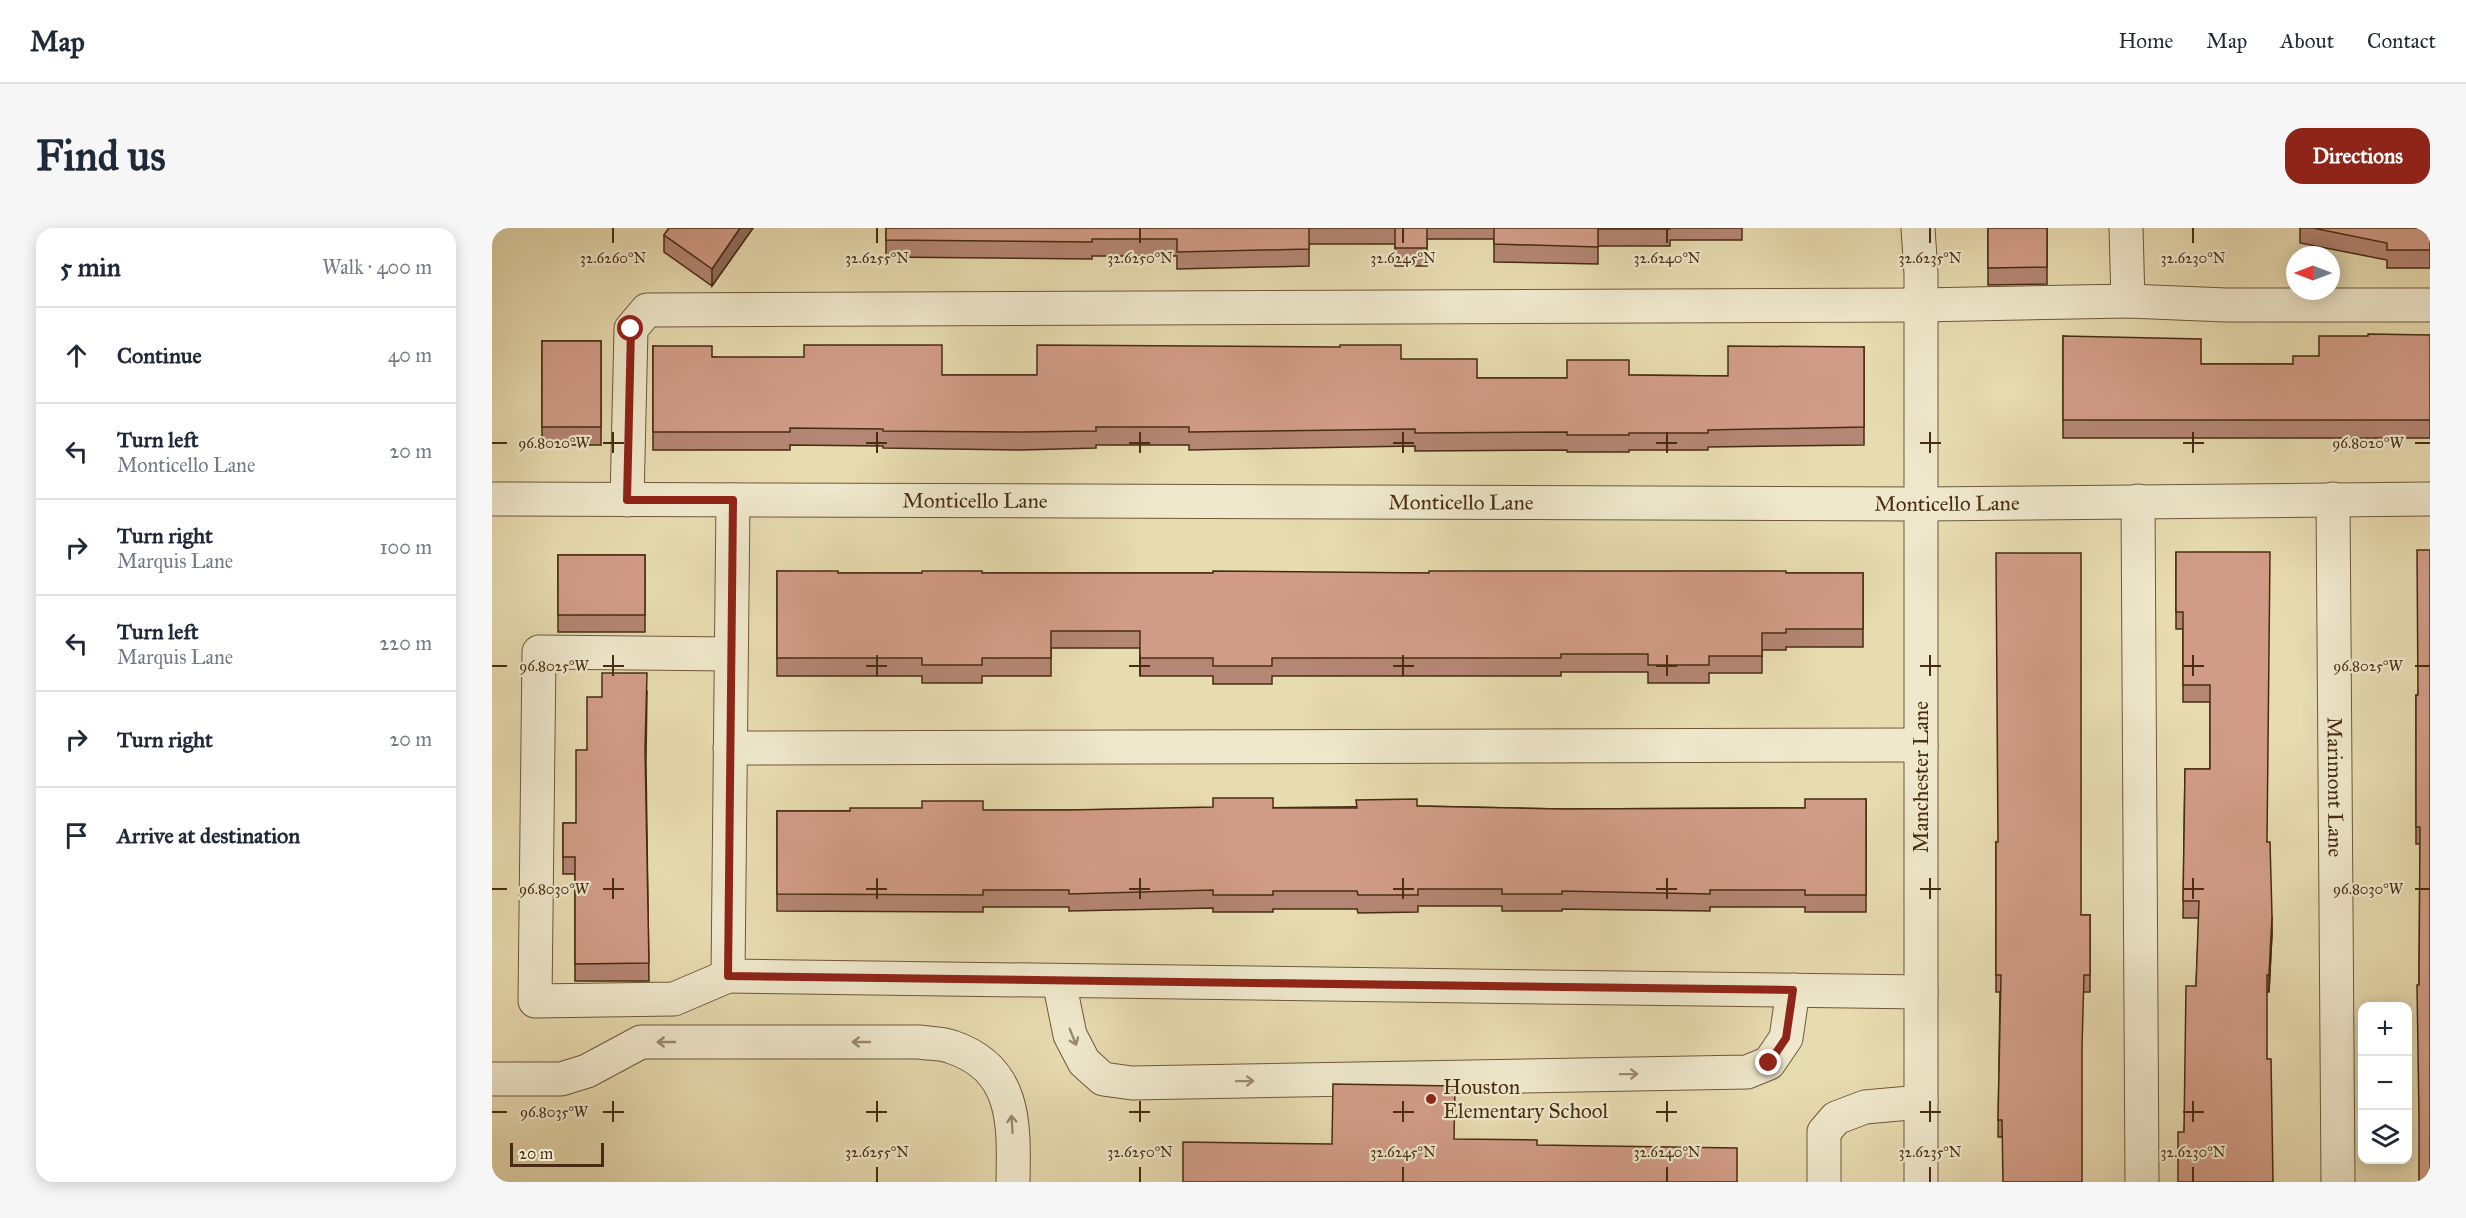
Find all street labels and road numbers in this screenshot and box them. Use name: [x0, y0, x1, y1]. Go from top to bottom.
street label: Monticello Lane: [902, 487, 1048, 514]
street label: Monticello Lane: [1388, 489, 1534, 516]
street label: Monticello Lane: [1874, 490, 2020, 517]
street label: Manchester Lane: [1908, 701, 1934, 853]
street label: Marimont Lane: [2322, 717, 2349, 857]

